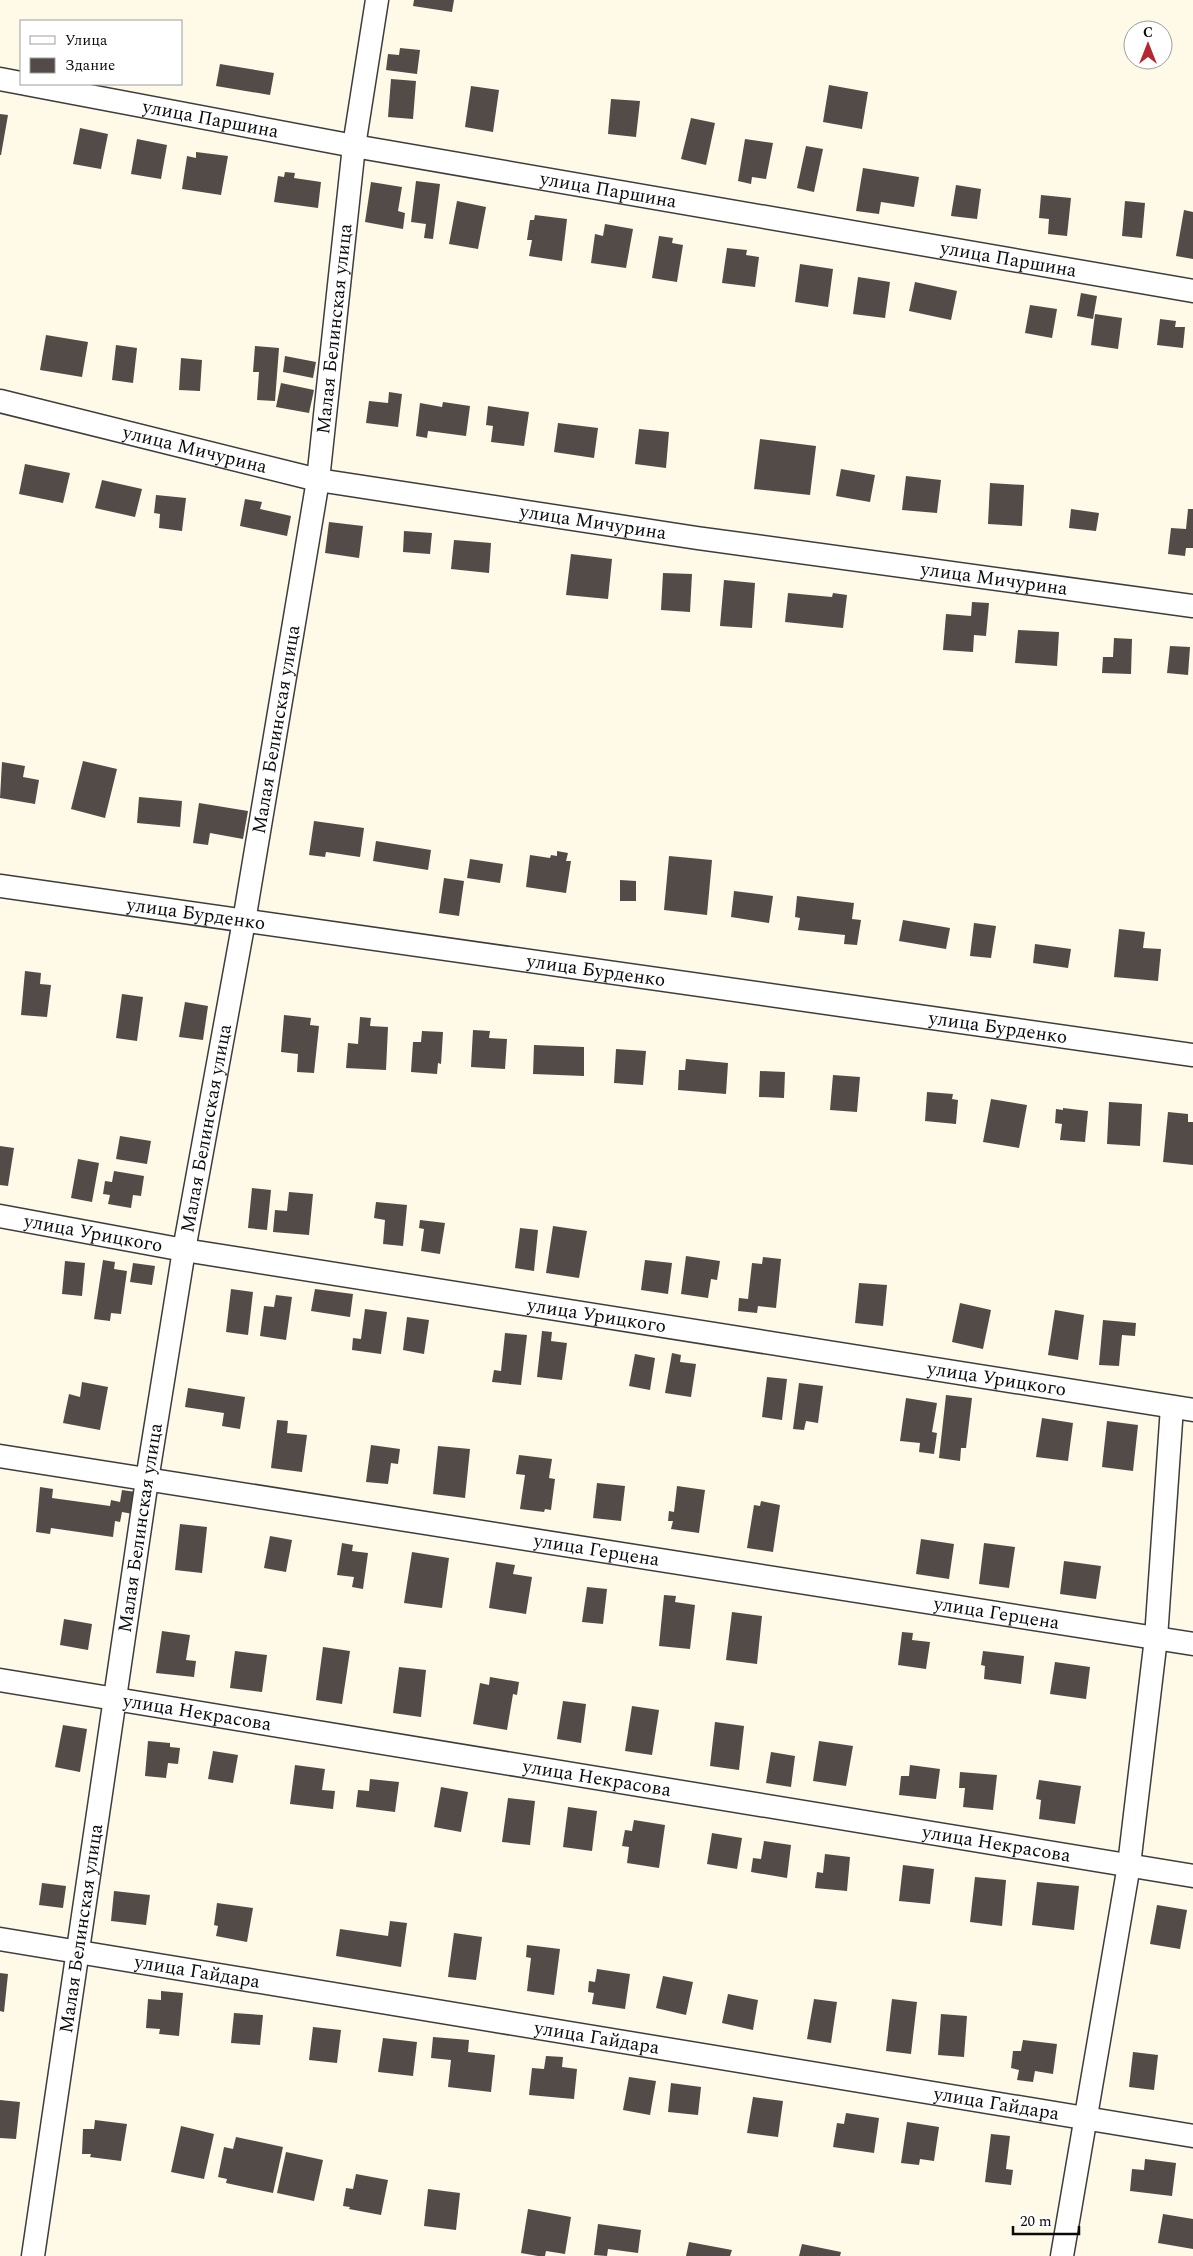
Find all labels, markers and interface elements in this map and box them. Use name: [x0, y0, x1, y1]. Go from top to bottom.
legend: [20, 20, 182, 85]
north arrow: [1123, 20, 1173, 70]
text: С: [1143, 22, 1153, 43]
text: Улица: [65, 29, 108, 52]
text: Здание: [65, 54, 115, 77]
street label: улица Паршина: [139, 92, 282, 146]
street label: улица Паршина: [537, 164, 680, 216]
street label: Малая Белинская улица: [309, 221, 360, 436]
street label: улица Паршина: [937, 233, 1080, 285]
street label: улица Мичурина: [119, 417, 271, 482]
street label: улица Мичурина: [517, 496, 669, 548]
street label: улица Мичурина: [918, 554, 1070, 603]
street label: Малая Белинская улица: [244, 622, 308, 836]
street label: улица Бурденко: [124, 889, 267, 938]
street label: улица Бурденко: [524, 946, 667, 995]
street label: улица Бурденко: [926, 1003, 1069, 1052]
street label: Малая Белинская улица: [173, 1021, 240, 1235]
street label: улица Урицкого: [21, 1206, 165, 1260]
street label: улица Урицкого: [524, 1290, 668, 1341]
street label: улица Урицкого: [924, 1353, 1068, 1404]
street label: Малая Белинская улица: [110, 1420, 171, 1635]
street label: улица Герцена: [531, 1526, 662, 1574]
street label: улица Герцена: [931, 1589, 1062, 1637]
street label: улица Некрасова: [120, 1686, 274, 1739]
street label: улица Некрасова: [520, 1751, 674, 1805]
street label: улица Некрасова: [919, 1817, 1074, 1870]
street label: Малая Белинская улица: [51, 1821, 111, 2035]
street label: улица Гайдара: [131, 1947, 263, 1996]
street label: улица Гайдара: [531, 2013, 663, 2062]
street label: улица Гайдара: [931, 2079, 1062, 2128]
scale bar: [1013, 2204, 1079, 2236]
text: 20 m: [1020, 2210, 1052, 2233]

